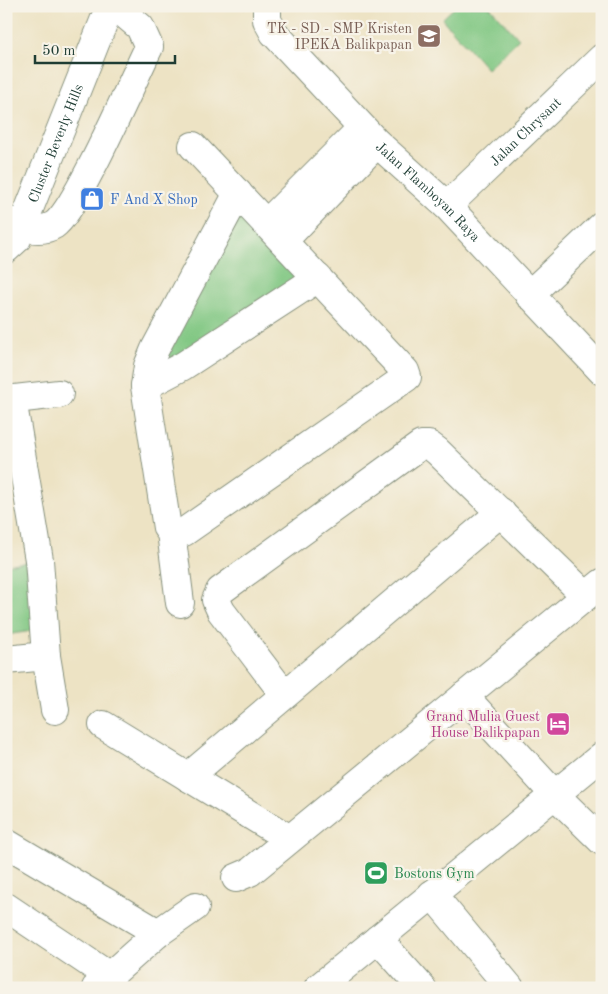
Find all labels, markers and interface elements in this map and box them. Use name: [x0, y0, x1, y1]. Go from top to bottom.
place label: TK - SD - SMP Kristen IPEKA Balikpapan: [267, 22, 412, 52]
school or university icon: TK - SD - SMP Kristen IPEKA Balikpapan: [416, 23, 442, 49]
scale bar: [35, 32, 175, 64]
text: 50 m: [42, 44, 76, 59]
street label: Cluster Beverly Hills: [26, 82, 86, 205]
street label: Jalan Chrysant: [488, 95, 564, 169]
street label: Jalan Flamboyan Raya: [373, 140, 483, 245]
shop icon: F And X Shop: [79, 186, 105, 212]
place label: F And X Shop: [110, 193, 198, 207]
place label: Grand Mulia Guest House Balikpapan: [426, 710, 540, 740]
hotel icon: Grand Mulia Guest House Balikpapan: [545, 711, 571, 737]
sports icon: Bostons Gym: [363, 860, 389, 886]
place label: Bostons Gym: [394, 867, 475, 881]

